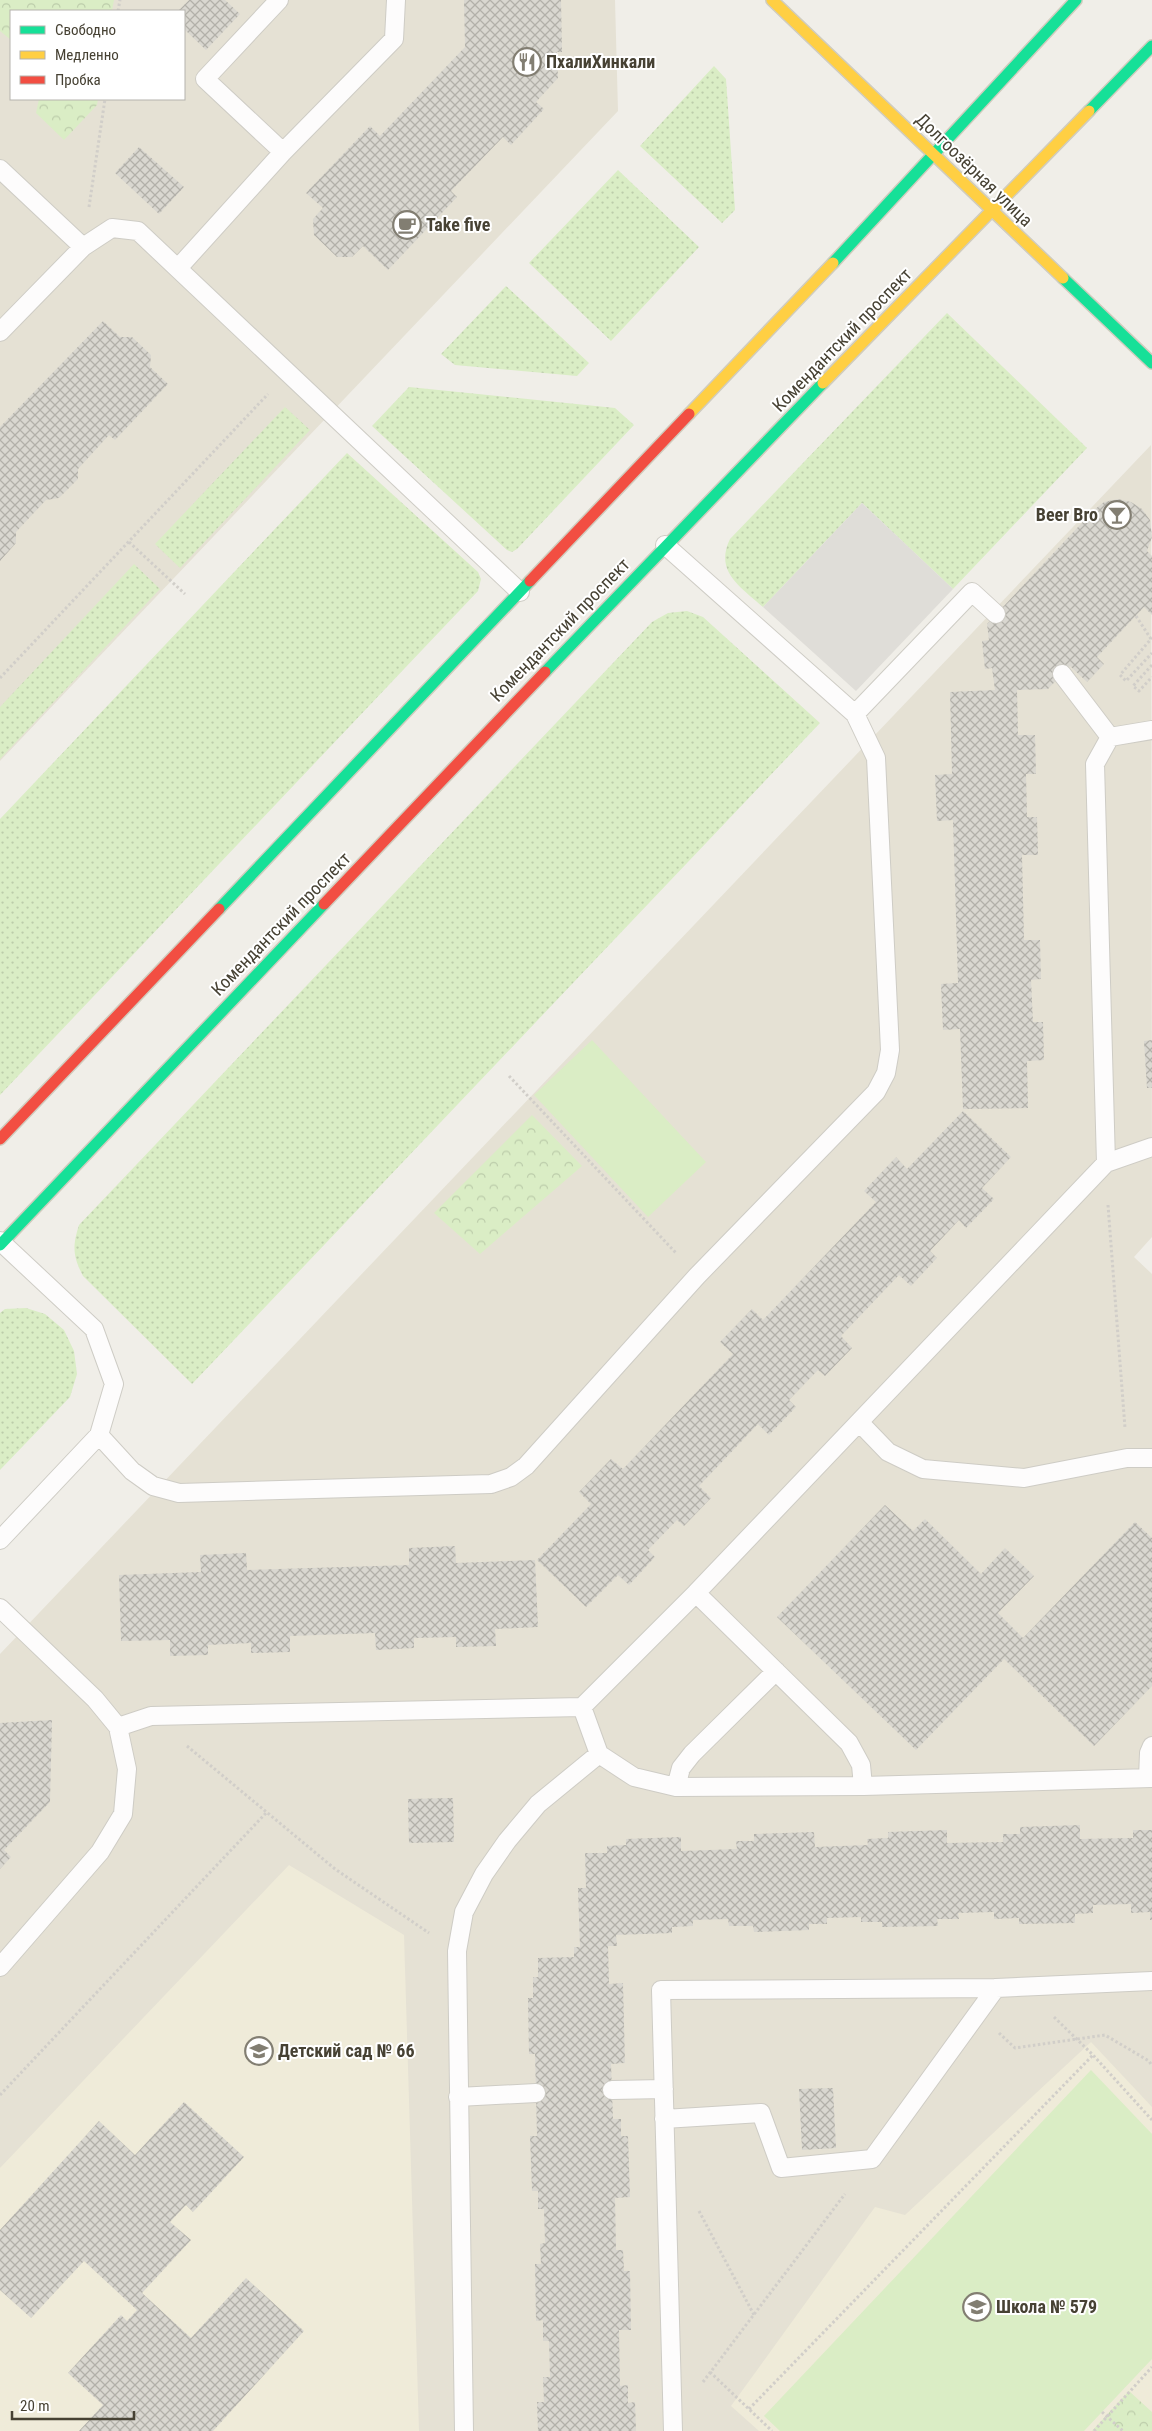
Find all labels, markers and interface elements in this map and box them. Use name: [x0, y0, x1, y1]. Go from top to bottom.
legend: [10, 10, 185, 100]
text: Свободно: [55, 21, 116, 39]
text: Медленно: [55, 46, 119, 64]
restaurant icon: ПхалиХинкали: [512, 47, 542, 77]
place label: ПхалиХинкали: [546, 51, 655, 72]
text: Пробка: [55, 71, 101, 89]
street label: Долгоозёрная улица: [912, 109, 1037, 231]
cafe icon: Take five: [392, 210, 422, 240]
place label: Take five: [426, 214, 491, 235]
street label: Комендантский проспект: [768, 263, 916, 416]
bar icon: Beer Bro: [1102, 500, 1132, 530]
place label: Beer Bro: [1036, 504, 1098, 525]
street label: Комендантский проспект: [486, 553, 634, 706]
street label: Комендантский проспект: [207, 847, 355, 1000]
school or university icon: Детский сад № 66: [244, 2036, 274, 2066]
place label: Детский сад № 66: [278, 2040, 415, 2061]
school or university icon: Школа № 579: [962, 2292, 992, 2322]
place label: Школа № 579: [996, 2296, 1097, 2317]
scale bar: [12, 2388, 135, 2420]
text: 20 m: [20, 2397, 50, 2415]

